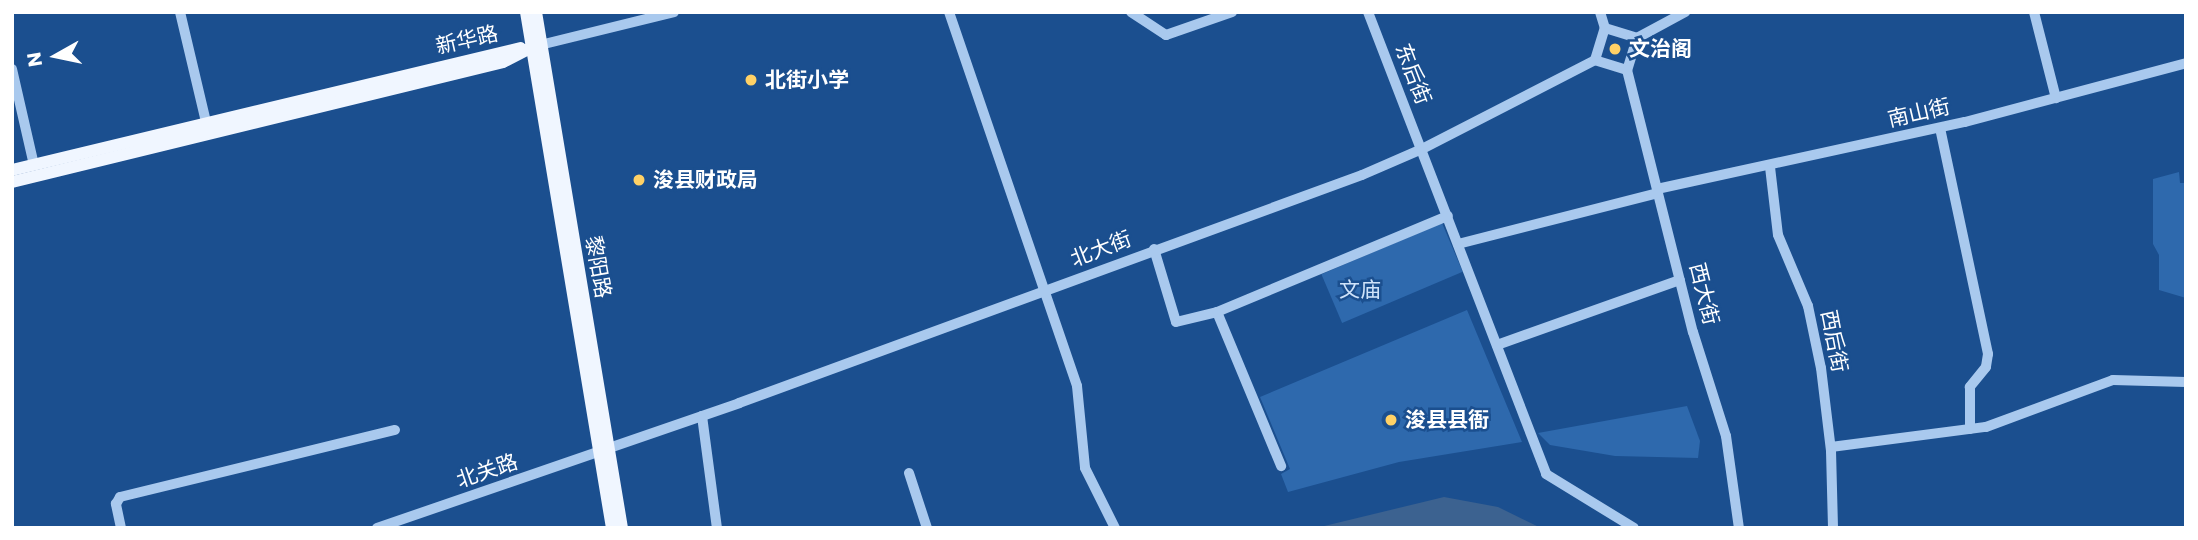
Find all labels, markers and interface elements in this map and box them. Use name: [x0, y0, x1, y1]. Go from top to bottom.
north arrow: [21, 21, 91, 91]
street label: 新华路: [433, 21, 501, 59]
place label: 文治阁: [1629, 36, 1692, 62]
street label: 东后街: [1390, 40, 1436, 108]
marker: 文治阁: [1607, 41, 1623, 57]
text: N: [20, 50, 49, 69]
place label: 北街小学: [765, 67, 849, 93]
marker: 北街小学: [743, 72, 759, 88]
street label: 南山街: [1885, 94, 1953, 132]
place label: 浚县财政局: [653, 167, 758, 193]
marker: 浚县财政局: [631, 172, 647, 188]
street label: 北大街: [1067, 226, 1135, 272]
street label: 黎阳路: [580, 234, 616, 300]
street label: 西大街: [1684, 260, 1724, 328]
park label: 文庙: [1339, 277, 1381, 303]
street label: 西后街: [1816, 308, 1852, 374]
place label: 浚县县衙: [1405, 407, 1489, 433]
marker: 浚县县衙: [1383, 412, 1399, 428]
street label: 北关路: [453, 449, 521, 493]

